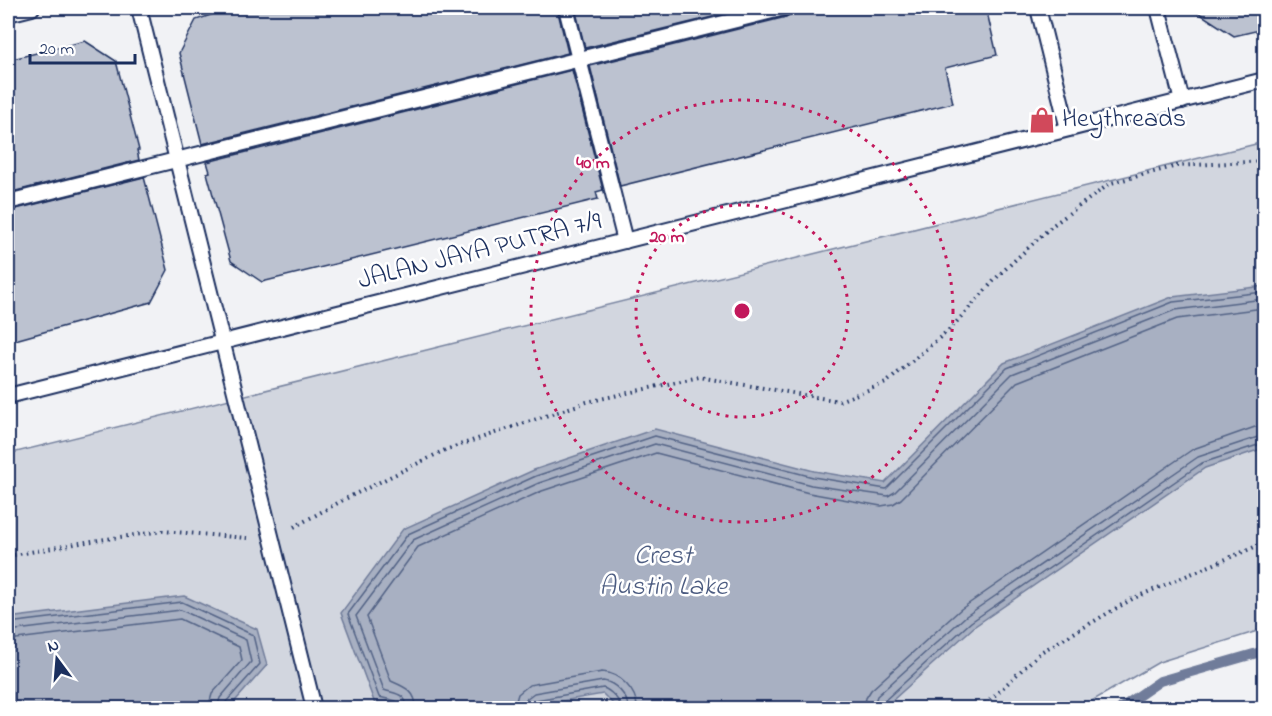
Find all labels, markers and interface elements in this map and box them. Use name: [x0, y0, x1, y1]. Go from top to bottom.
scale bar: [30, 27, 135, 65]
text: 20 m: [39, 37, 74, 63]
place label: Heythreads: [1062, 101, 1186, 139]
shop icon: Heythreads: [1027, 105, 1057, 135]
text: 40 m: [576, 151, 610, 177]
street label: JALAN JAYA PUTRA 7/9: [354, 203, 606, 301]
text: 20 m: [648, 225, 685, 251]
centre of rings: [732, 301, 752, 321]
water label: Crest Austin Lake: [599, 537, 729, 607]
north arrow: [27, 629, 87, 689]
text: N: [45, 633, 62, 660]

